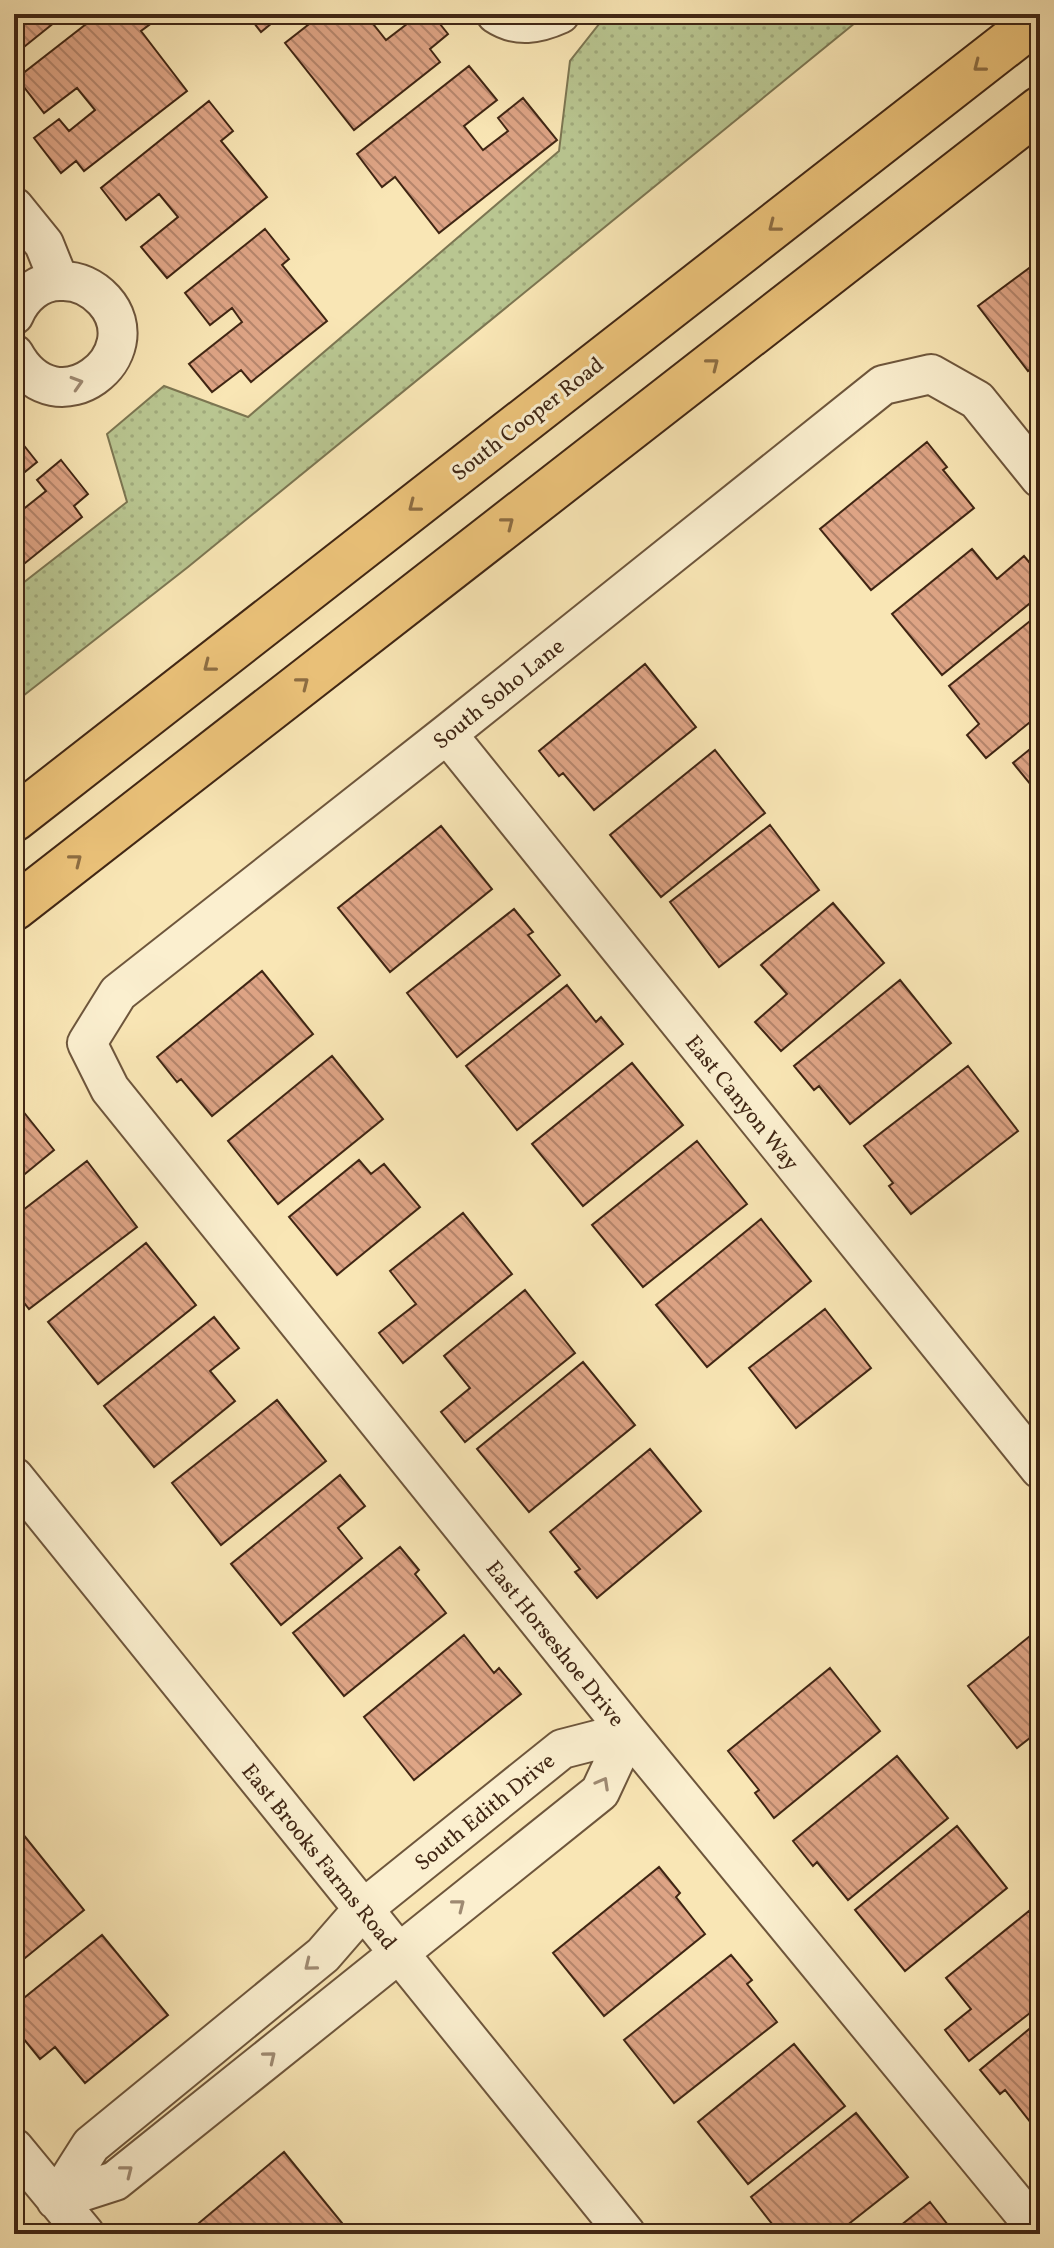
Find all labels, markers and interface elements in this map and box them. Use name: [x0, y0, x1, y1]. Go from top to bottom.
one-way arrow: [973, 56, 987, 70]
one-way arrow: [768, 216, 783, 230]
street label: South Cooper Road: [446, 351, 611, 489]
one-way arrow: [704, 359, 719, 373]
one-way arrow: [70, 376, 84, 392]
one-way arrow: [408, 497, 423, 511]
one-way arrow: [499, 519, 514, 533]
street label: South Soho Lane: [427, 632, 572, 758]
one-way arrow: [203, 657, 218, 671]
one-way arrow: [294, 679, 309, 693]
one-way arrow: [67, 855, 81, 870]
street label: East Canyon Way: [677, 1029, 805, 1178]
street label: East Horseshoe Drive: [477, 1555, 631, 1734]
street label: South Edith Drive: [409, 1747, 562, 1879]
street label: East Brooks Farms Road: [233, 1758, 403, 1957]
one-way arrow: [593, 1777, 609, 1792]
one-way arrow: [450, 1900, 464, 1915]
one-way arrow: [304, 1956, 319, 1970]
one-way arrow: [261, 2052, 275, 2067]
one-way arrow: [118, 2167, 133, 2181]

